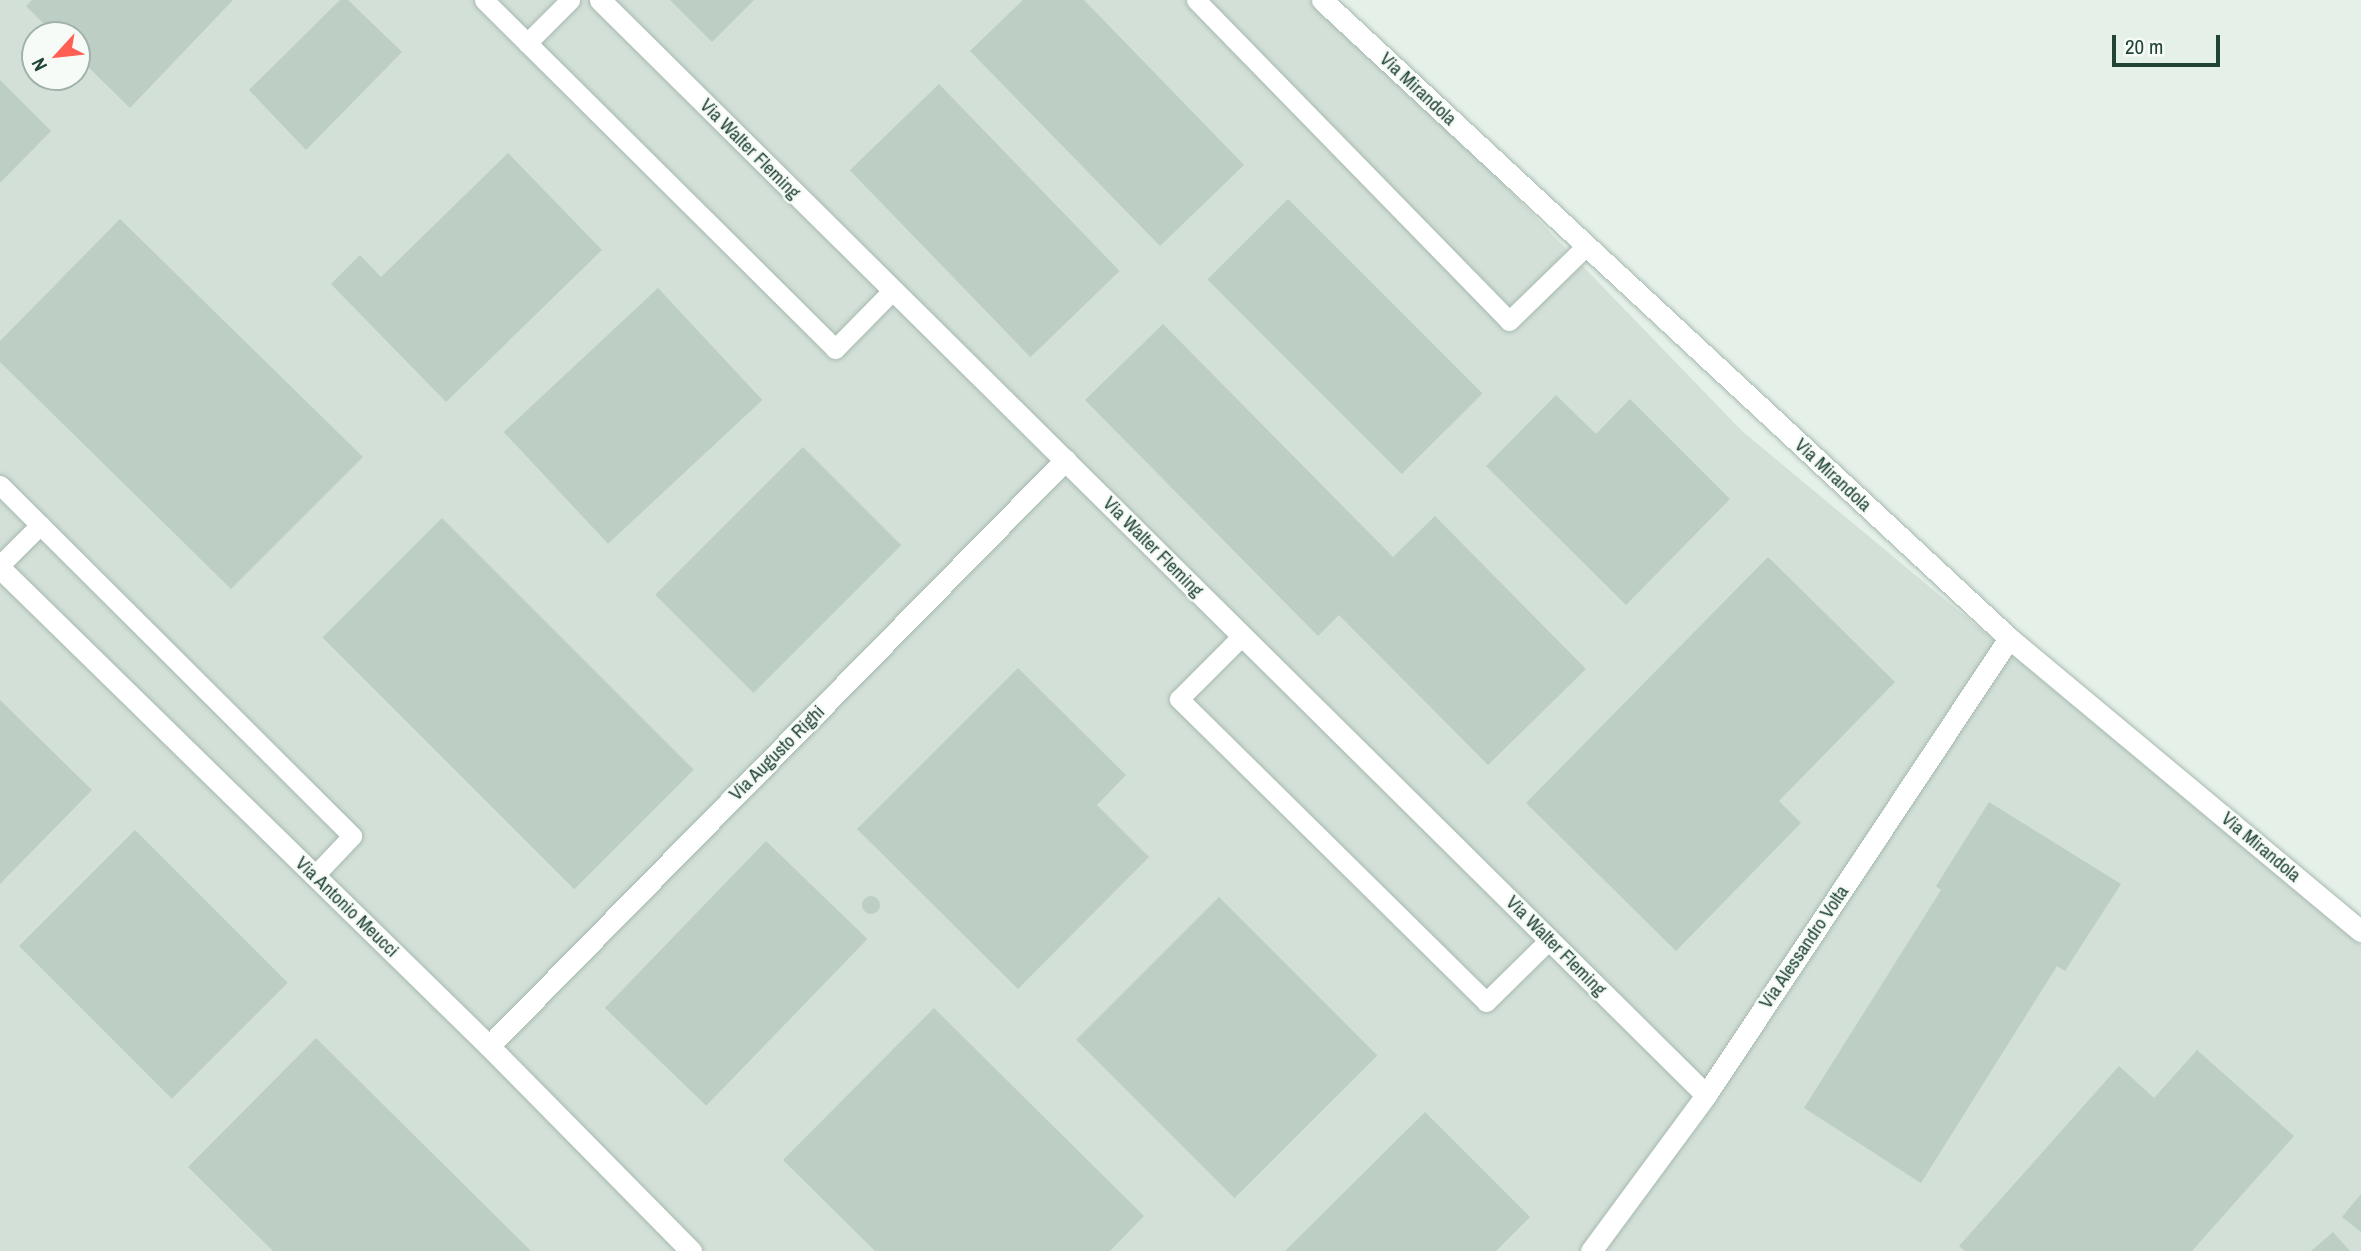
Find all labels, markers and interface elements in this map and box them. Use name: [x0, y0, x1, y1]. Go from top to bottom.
north arrow: [21, 21, 91, 91]
scale bar: [2116, 21, 2224, 65]
text: 20 m: [2125, 32, 2163, 61]
street label: Via Mirandola: [1375, 48, 1461, 130]
text: N: [25, 54, 53, 76]
street label: Via Walter Fleming: [695, 94, 805, 204]
street label: Via Mirandola: [1790, 434, 1876, 516]
street label: Via Walter Fleming: [1098, 492, 1208, 602]
street label: Via Augusto Righi: [724, 700, 830, 806]
street label: Via Mirandola: [2217, 807, 2305, 887]
street label: Via Antonio Meucci: [290, 852, 404, 962]
street label: Via Alessandro Volta: [1754, 881, 1854, 1013]
street label: Via Walter Fleming: [1501, 891, 1611, 1001]

